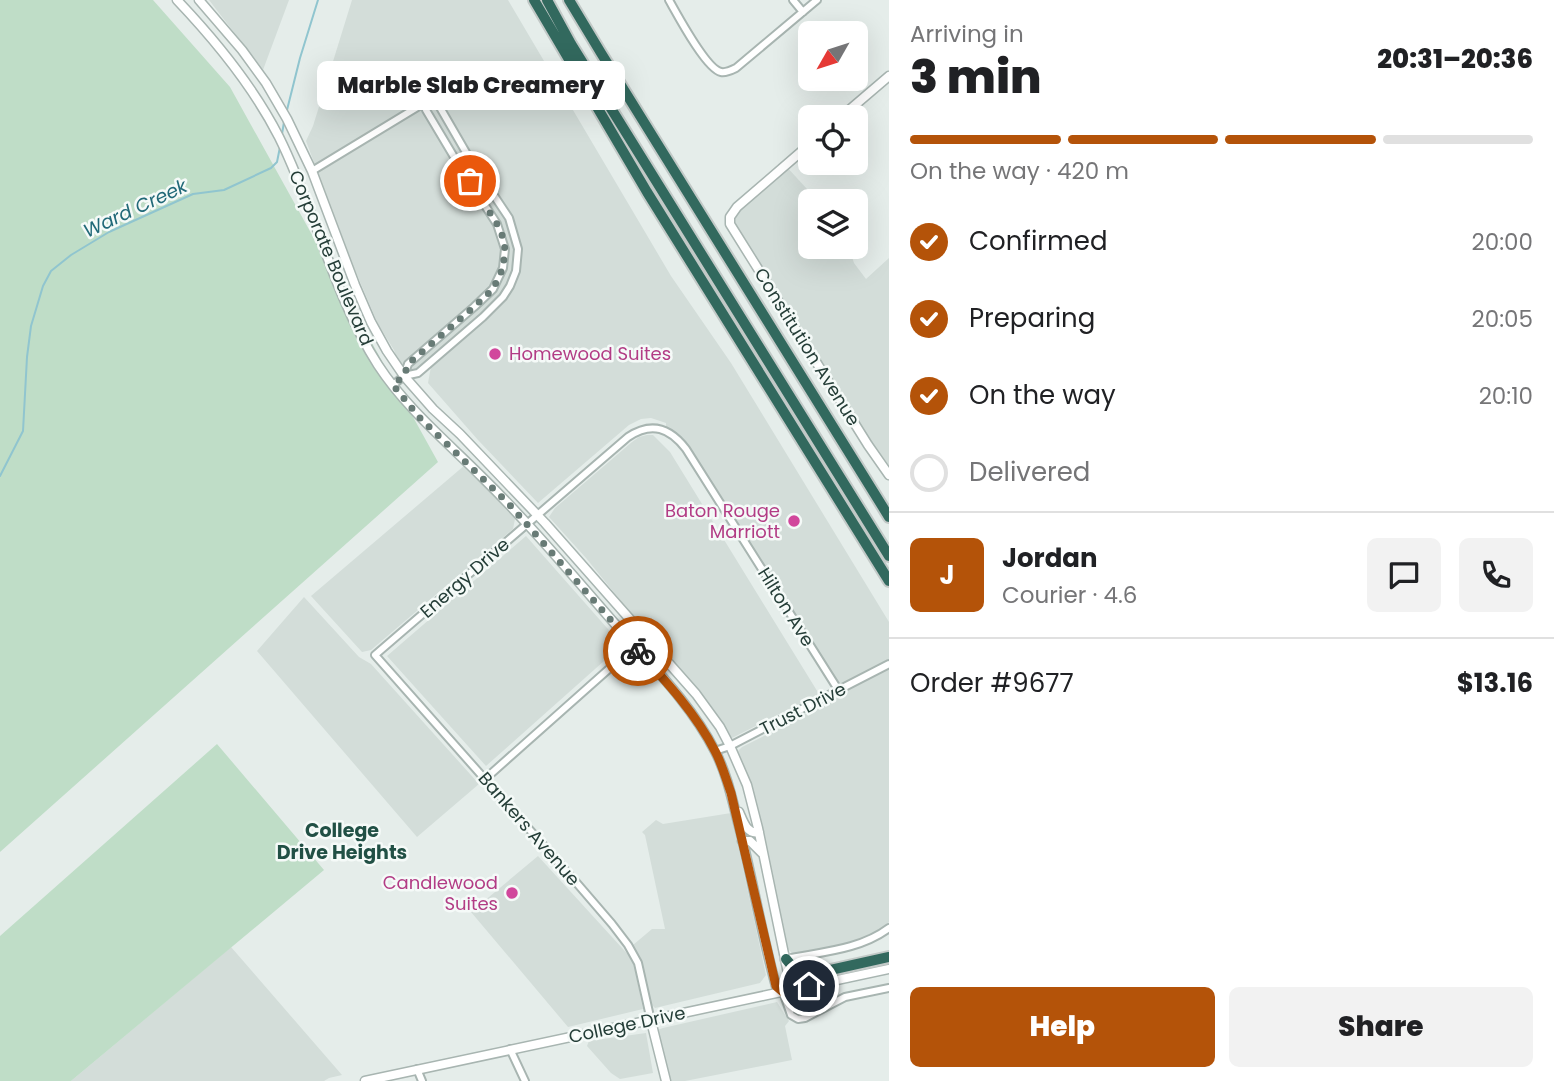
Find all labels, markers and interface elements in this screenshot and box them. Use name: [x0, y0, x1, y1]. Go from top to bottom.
text: Arriving in: [910, 18, 1024, 50]
north arrow: [798, 21, 868, 91]
map controls: [798, 21, 868, 259]
text: 20:31–20:36: [1377, 41, 1533, 77]
text: 3 min: [910, 45, 1042, 109]
callout: Marble Slab Creamery: [316, 62, 624, 111]
text: Marble Slab Creamery: [337, 69, 605, 101]
button: locate: [798, 105, 868, 175]
pin: [440, 151, 500, 211]
text: On the way · 420 m: [910, 155, 1129, 187]
icon: bag: [451, 162, 489, 200]
street label: Corporate Boulevard: [283, 166, 380, 349]
water label: Ward Creek: [79, 172, 193, 244]
button: layers: [798, 189, 868, 259]
icon: check: [910, 223, 948, 261]
text: Confirmed: [969, 223, 1107, 259]
text: 20:00: [1472, 226, 1533, 258]
street label: Constitution Avenue: [749, 263, 866, 430]
icon: check: [910, 300, 948, 338]
text: Preparing: [969, 300, 1095, 336]
text: 20:05: [1472, 303, 1533, 335]
place label: Homewood Suites: [509, 341, 671, 366]
marker: Homewood Suites: [487, 346, 503, 362]
icon: check: [910, 377, 948, 415]
text: On the way: [969, 377, 1116, 413]
text: 20:10: [1479, 380, 1533, 412]
text: Delivered: [969, 454, 1090, 490]
place label: Baton Rouge Marriott: [665, 498, 780, 544]
marker: Baton Rouge Marriott: [786, 513, 802, 529]
street label: Energy Drive: [415, 532, 515, 623]
button: chat: [1367, 538, 1441, 612]
button: phone: [1459, 538, 1533, 612]
text: Jordan: [1002, 540, 1098, 576]
text: J: [939, 557, 955, 593]
street label: Hilton Ave: [752, 562, 821, 651]
text: Courier · 4.6: [1002, 579, 1137, 611]
courier: [603, 616, 673, 686]
icon: bike: [619, 632, 657, 670]
text: Order #9677: [910, 665, 1074, 701]
text: $13.16: [1457, 665, 1533, 701]
street label: Trust Drive: [755, 676, 850, 741]
street label: Bankers Avenue: [473, 766, 586, 891]
district label: College Drive Heights: [277, 817, 407, 866]
place label: Candlewood Suites: [383, 870, 498, 916]
marker: Candlewood Suites: [504, 885, 520, 901]
pin: [779, 956, 839, 1016]
icon: home: [790, 967, 828, 1005]
button: Help: [910, 987, 1215, 1067]
button: Share: [1229, 987, 1533, 1067]
street label: College Drive: [566, 1000, 688, 1049]

